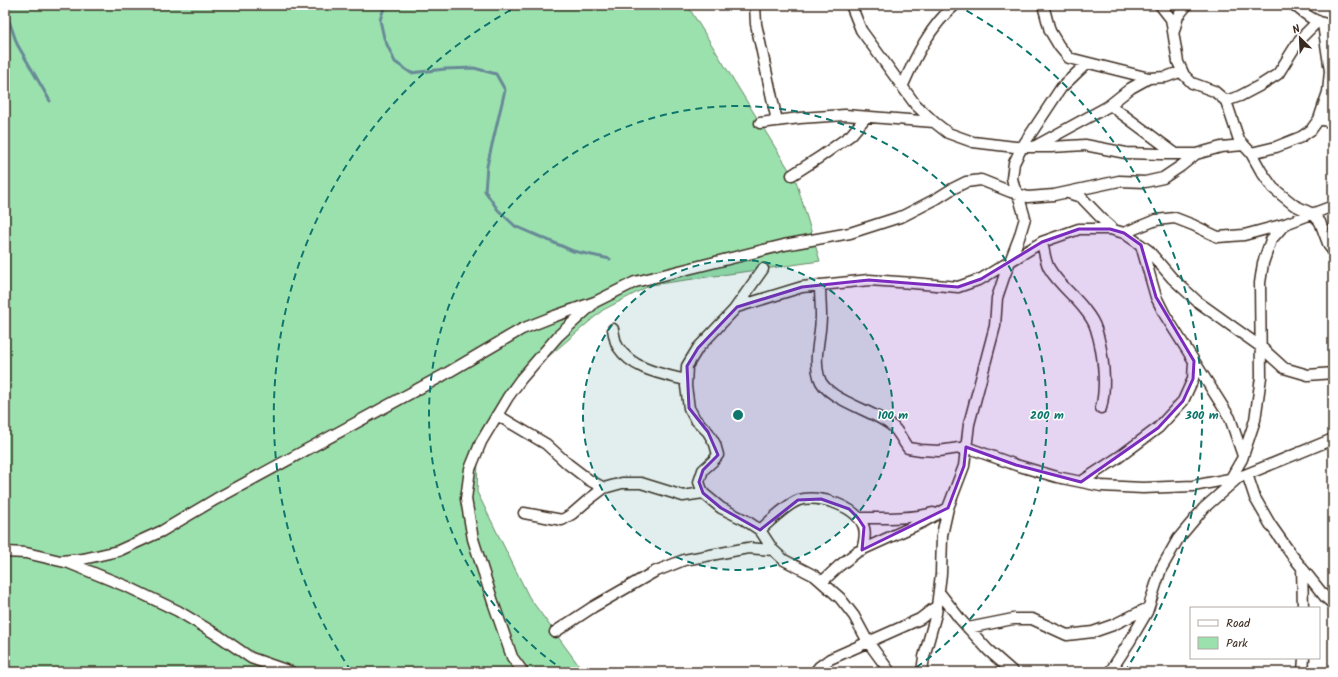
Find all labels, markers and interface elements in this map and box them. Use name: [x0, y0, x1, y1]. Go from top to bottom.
north arrow: [1280, 18, 1320, 58]
text: N: [1290, 20, 1303, 39]
text: 100 m: [878, 406, 908, 425]
text: 200 m: [1030, 406, 1064, 425]
text: 300 m: [1184, 406, 1219, 425]
centre of rings: [731, 408, 745, 422]
legend: [1190, 607, 1320, 659]
text: Road: [1226, 614, 1251, 633]
text: Park: [1226, 634, 1248, 653]

